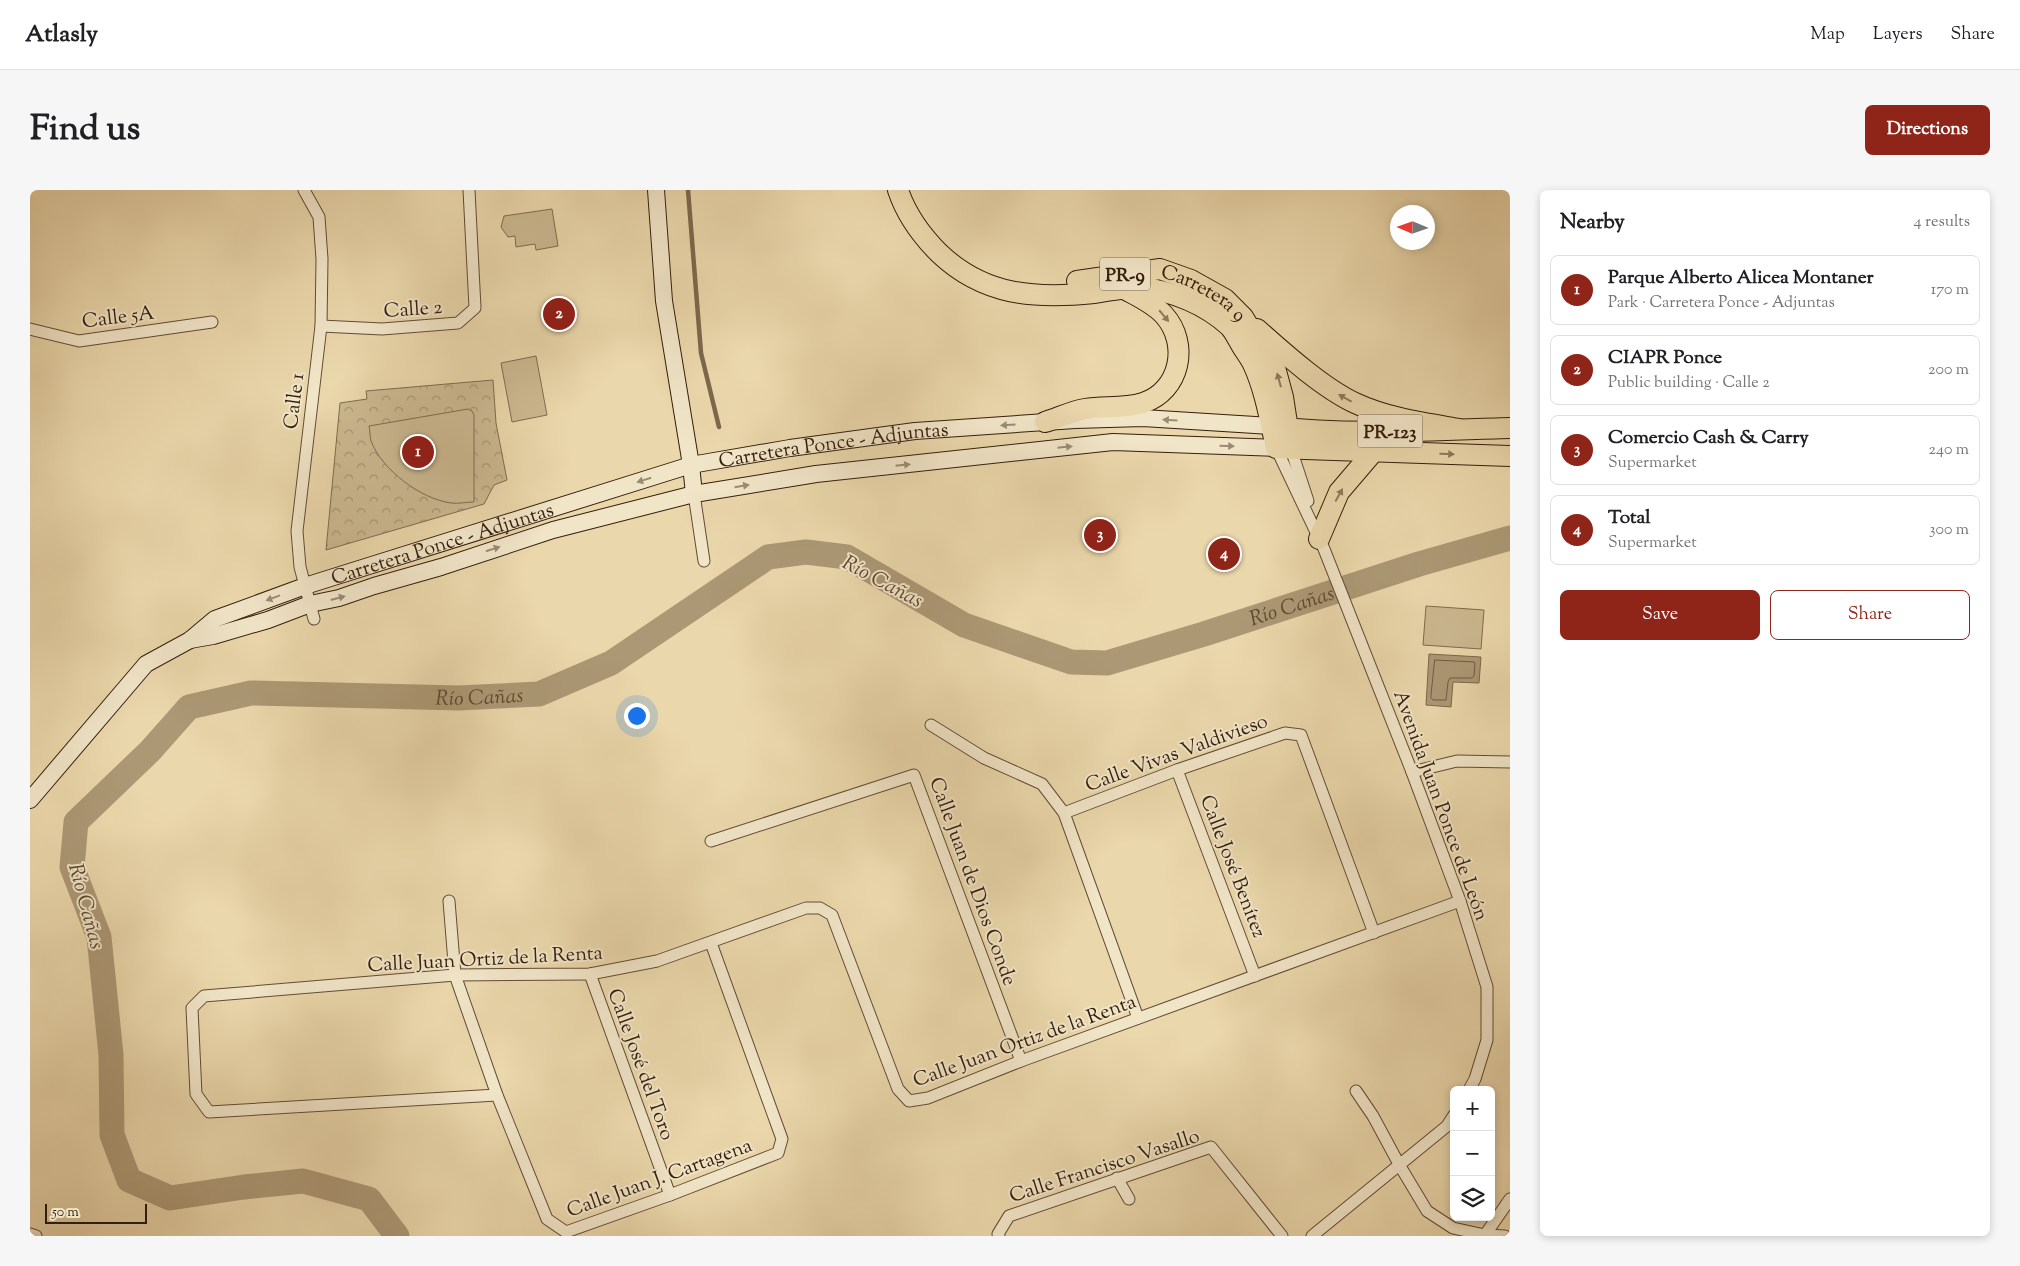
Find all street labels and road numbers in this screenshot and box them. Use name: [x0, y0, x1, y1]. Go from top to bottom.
road number: PR-9: [1100, 258, 1150, 290]
street label: Carretera 9: [1156, 258, 1252, 330]
street label: Calle 2: [383, 294, 444, 327]
street label: Calle 5A: [80, 300, 156, 337]
street label: Calle 1: [278, 371, 313, 431]
road number: PR-123: [1358, 415, 1422, 448]
street label: Carretera Ponce - Adjuntas: [717, 417, 950, 477]
street label: Carretera Ponce - Adjuntas: [328, 497, 558, 594]
street label: Avenida Juan Ponce de León: [1384, 686, 1495, 925]
street label: Calle Vivas Valdivieso: [1081, 708, 1272, 801]
street label: Calle Juan de Dios Conde: [920, 774, 1023, 990]
street label: Calle José Benítez: [1191, 791, 1272, 942]
street label: Calle Juan Ortiz de la Renta: [367, 940, 604, 981]
street label: Calle José del Toro: [599, 985, 681, 1145]
street label: Calle Juan Ortiz de la Renta: [909, 988, 1141, 1096]
street label: Calle Francisco Vasallo: [1006, 1123, 1204, 1212]
street label: Calle Juan J. Cartagena: [563, 1132, 757, 1226]

